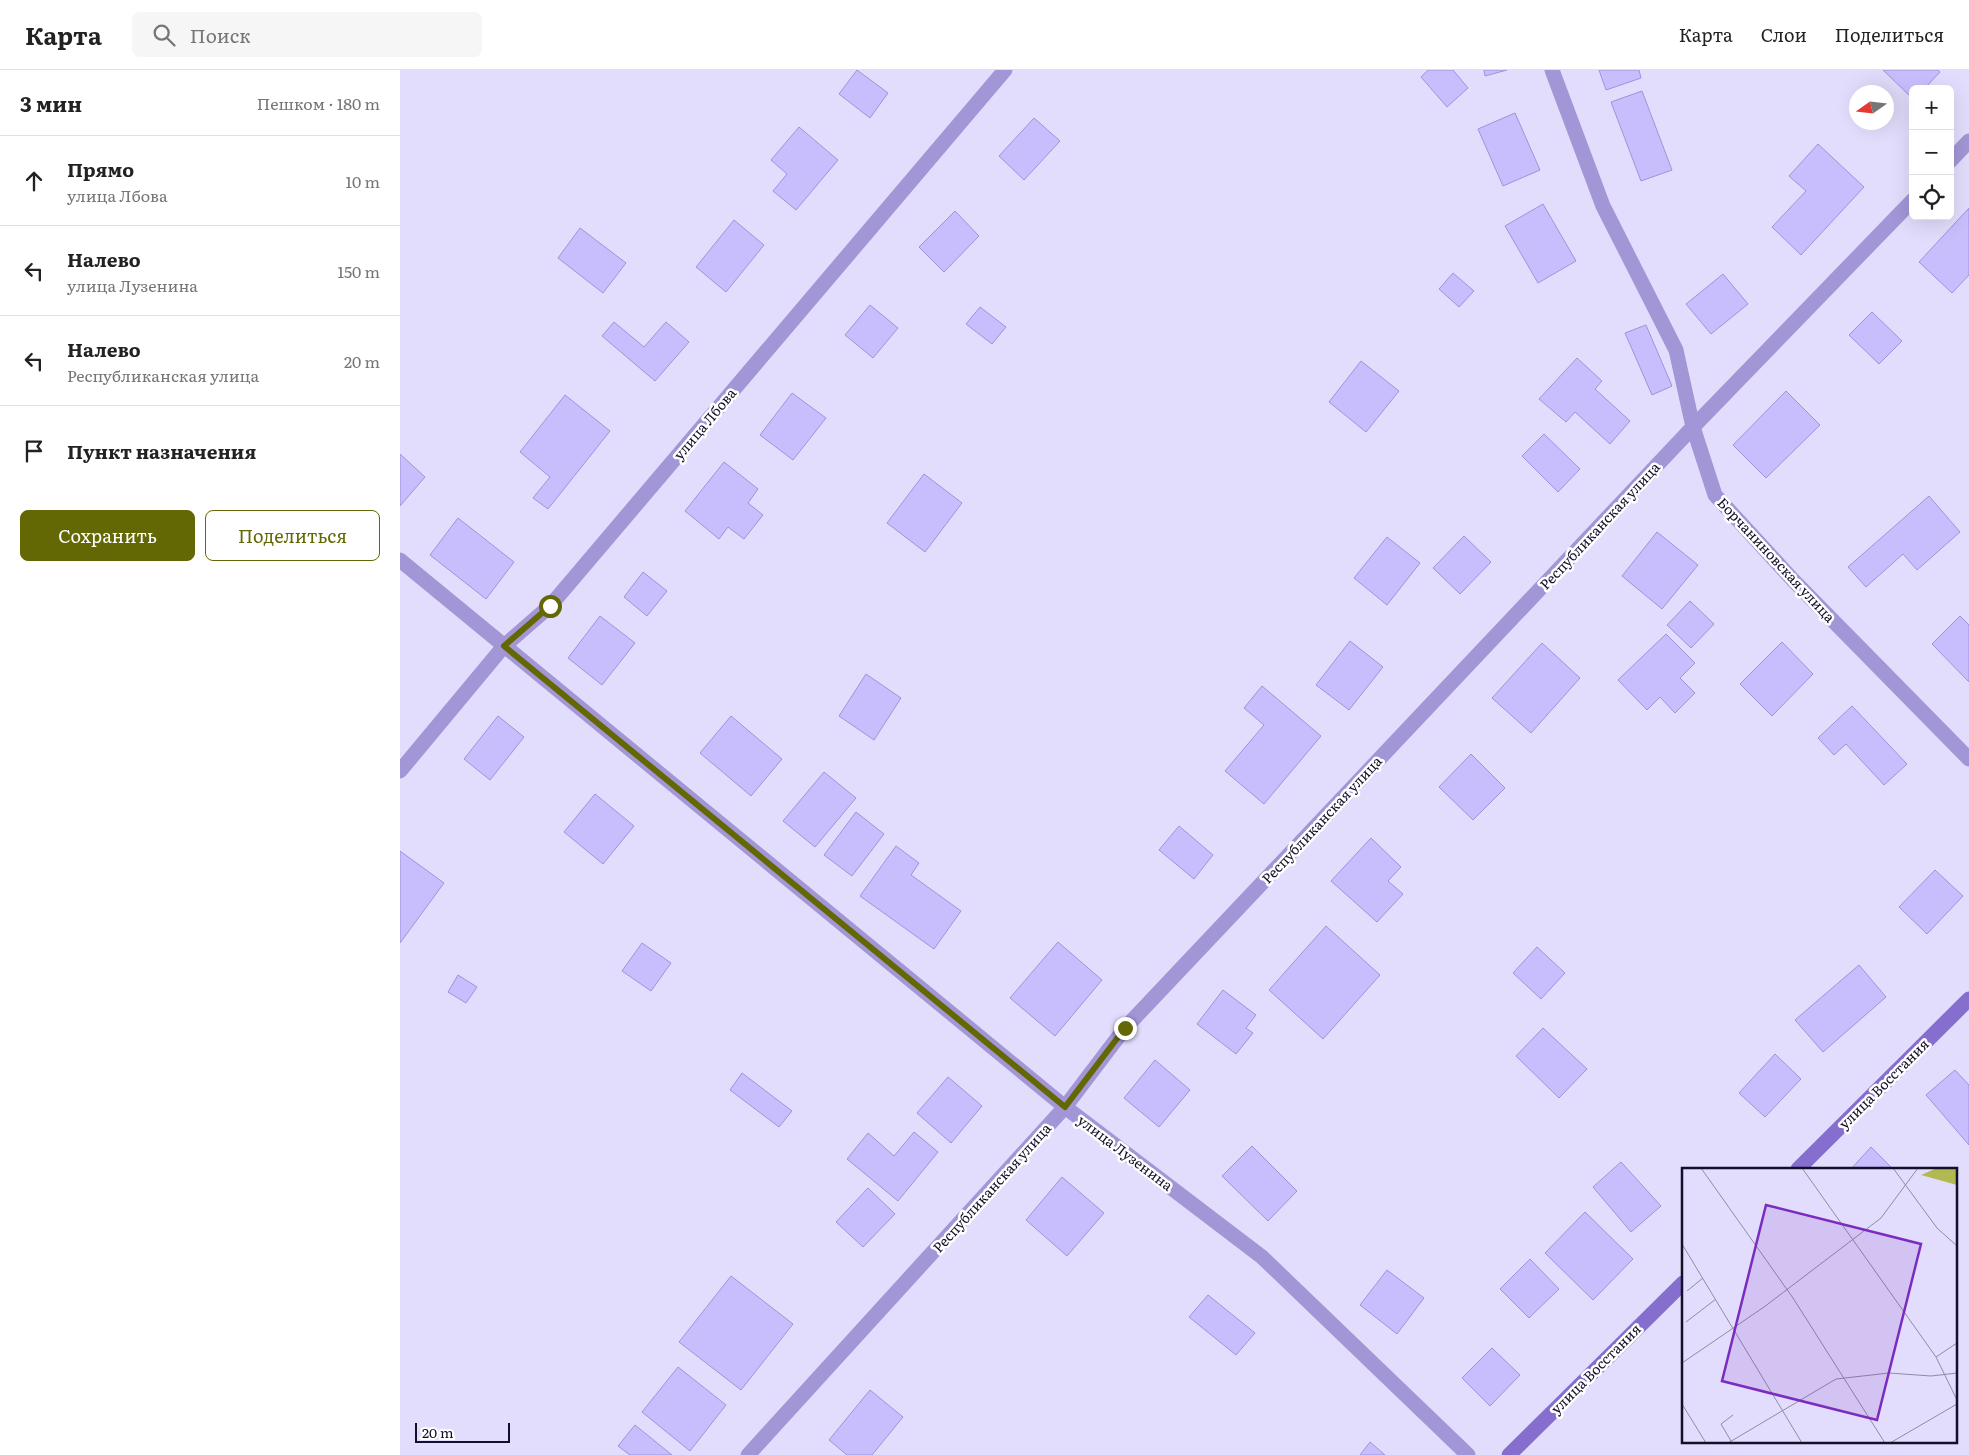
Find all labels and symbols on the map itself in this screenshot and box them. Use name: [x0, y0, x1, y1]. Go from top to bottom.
north arrow: [1849, 85, 1894, 130]
street label: улица Лбова: [668, 383, 740, 464]
street label: Республиканская улица: [1535, 457, 1664, 594]
street label: Борчаниновская улица: [1713, 492, 1840, 626]
route start: [539, 595, 562, 618]
street label: Республиканская улица: [1257, 751, 1386, 888]
route end: [1114, 1017, 1137, 1040]
street label: улица Восстания: [1834, 1034, 1933, 1133]
street label: улица Лузенина: [1074, 1110, 1178, 1195]
street label: Республиканская улица: [928, 1118, 1055, 1256]
inset map: [1682, 1168, 1956, 1442]
street label: улица Восстания: [1546, 1319, 1645, 1418]
scale bar: [415, 1420, 510, 1443]

